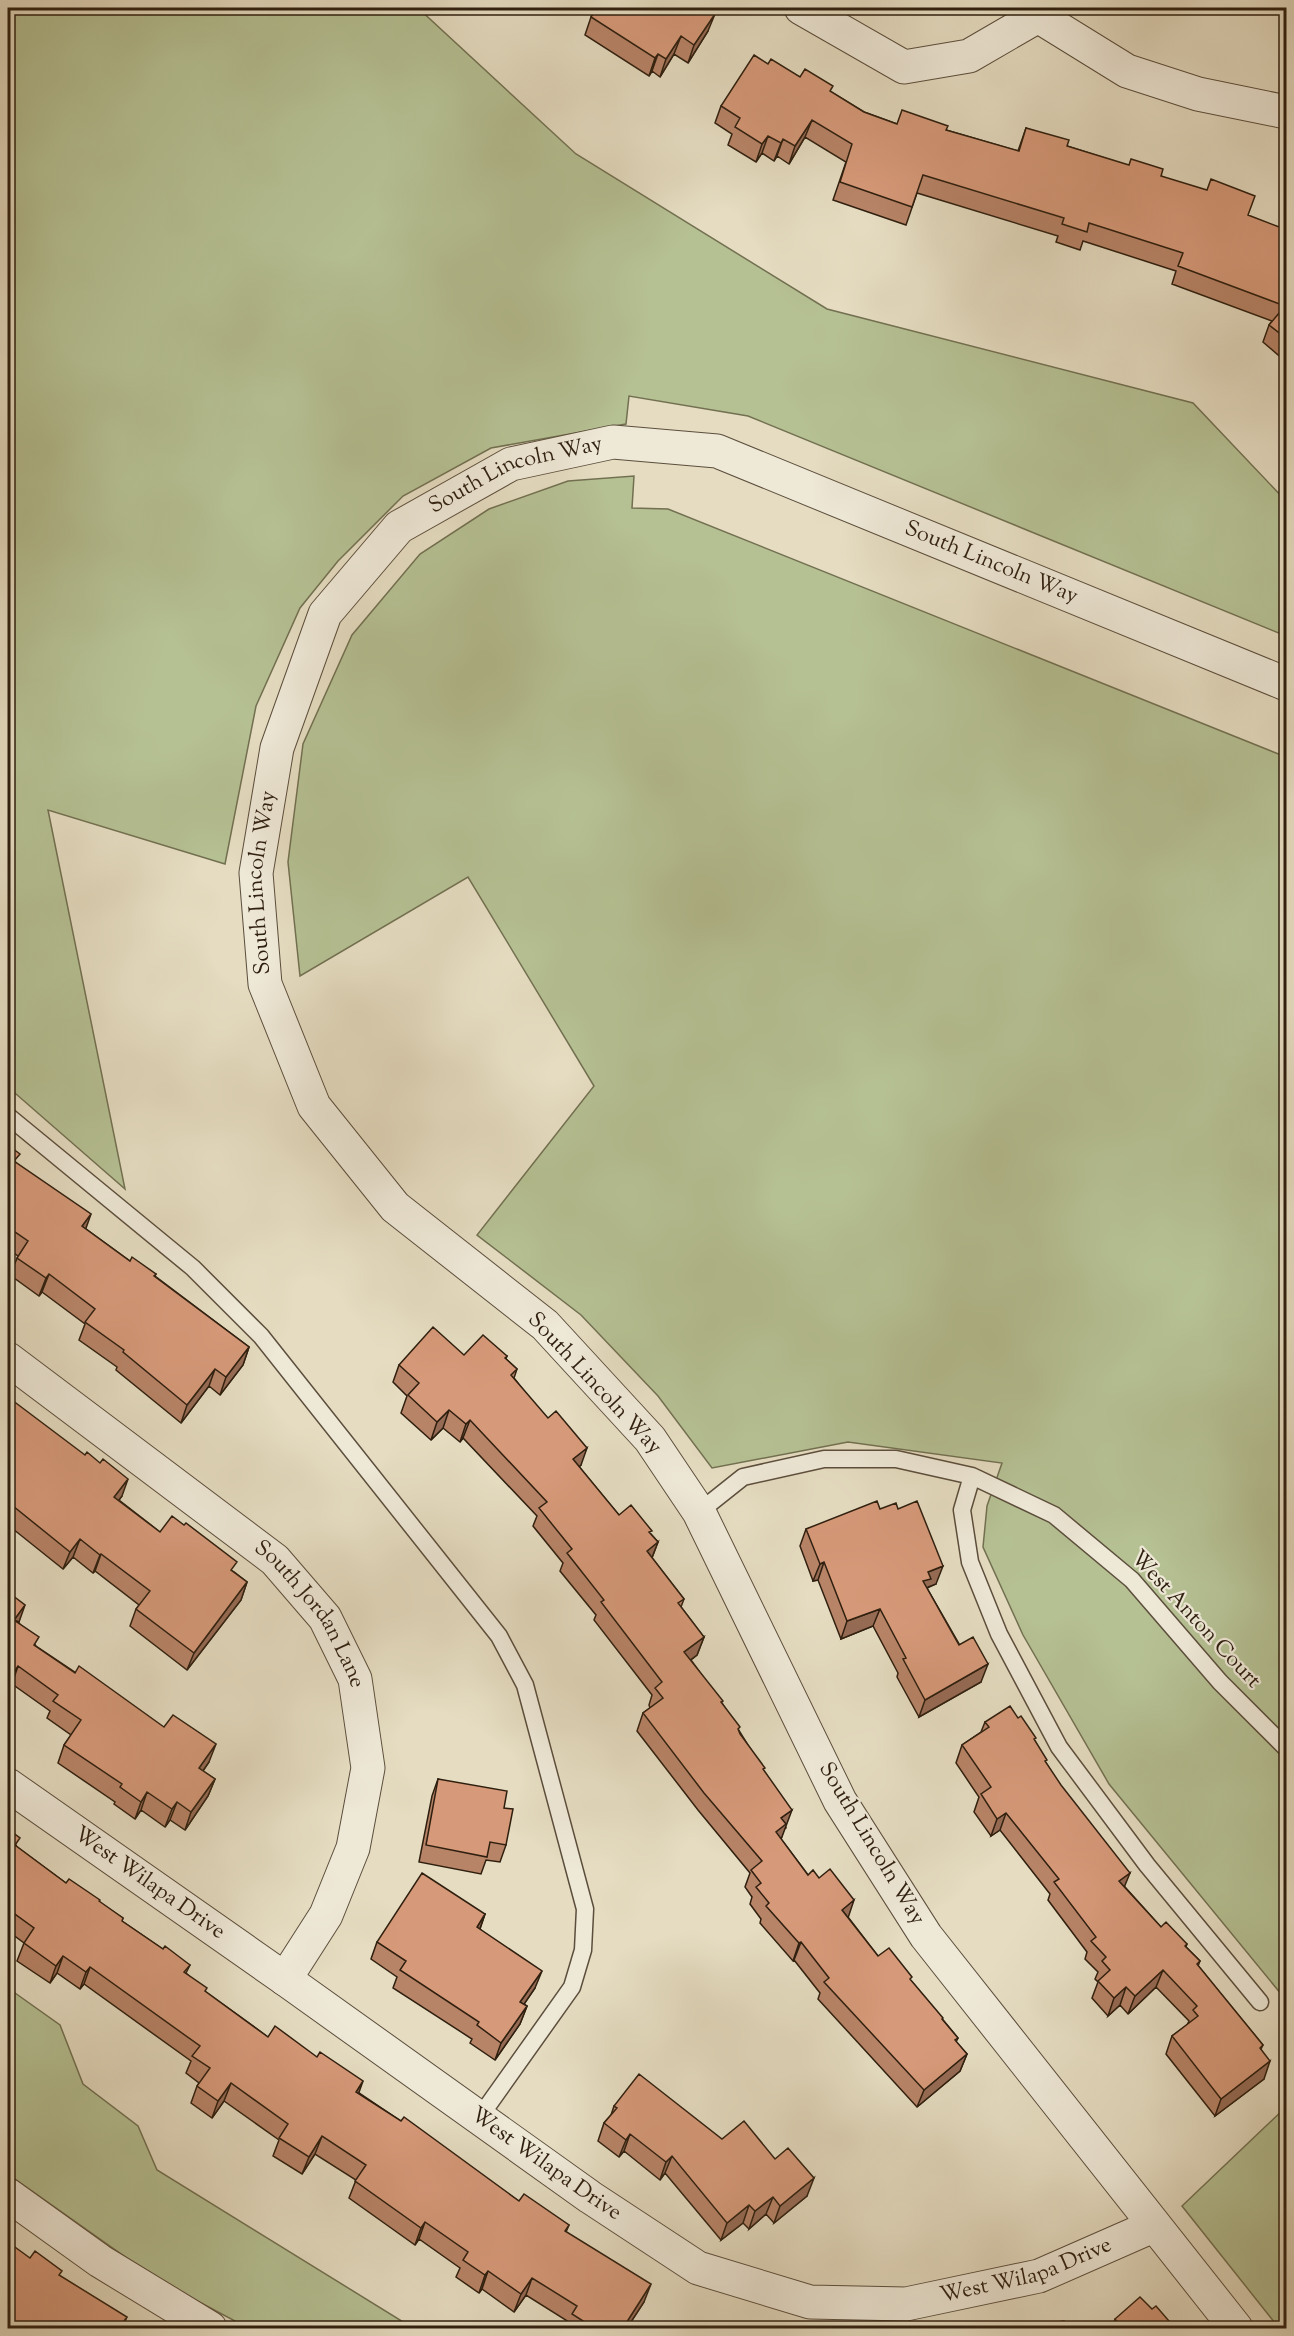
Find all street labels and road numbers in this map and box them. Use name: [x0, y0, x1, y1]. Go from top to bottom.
street label: South Lincoln Way: [423, 429, 606, 523]
street label: South Lincoln Way: [899, 513, 1083, 613]
street label: South Lincoln Way: [240, 788, 286, 976]
street label: South Lincoln Way: [519, 1305, 669, 1463]
street label: South Jordan Lane: [247, 1533, 372, 1690]
street label: West Anton Court: [1122, 1544, 1268, 1697]
street label: South Lincoln Way: [810, 1757, 932, 1932]
street label: West Wilapa Drive: [66, 1819, 231, 1948]
street label: West Wilapa Drive: [463, 2100, 628, 2229]
street label: West Wilapa Drive: [937, 2230, 1117, 2312]

